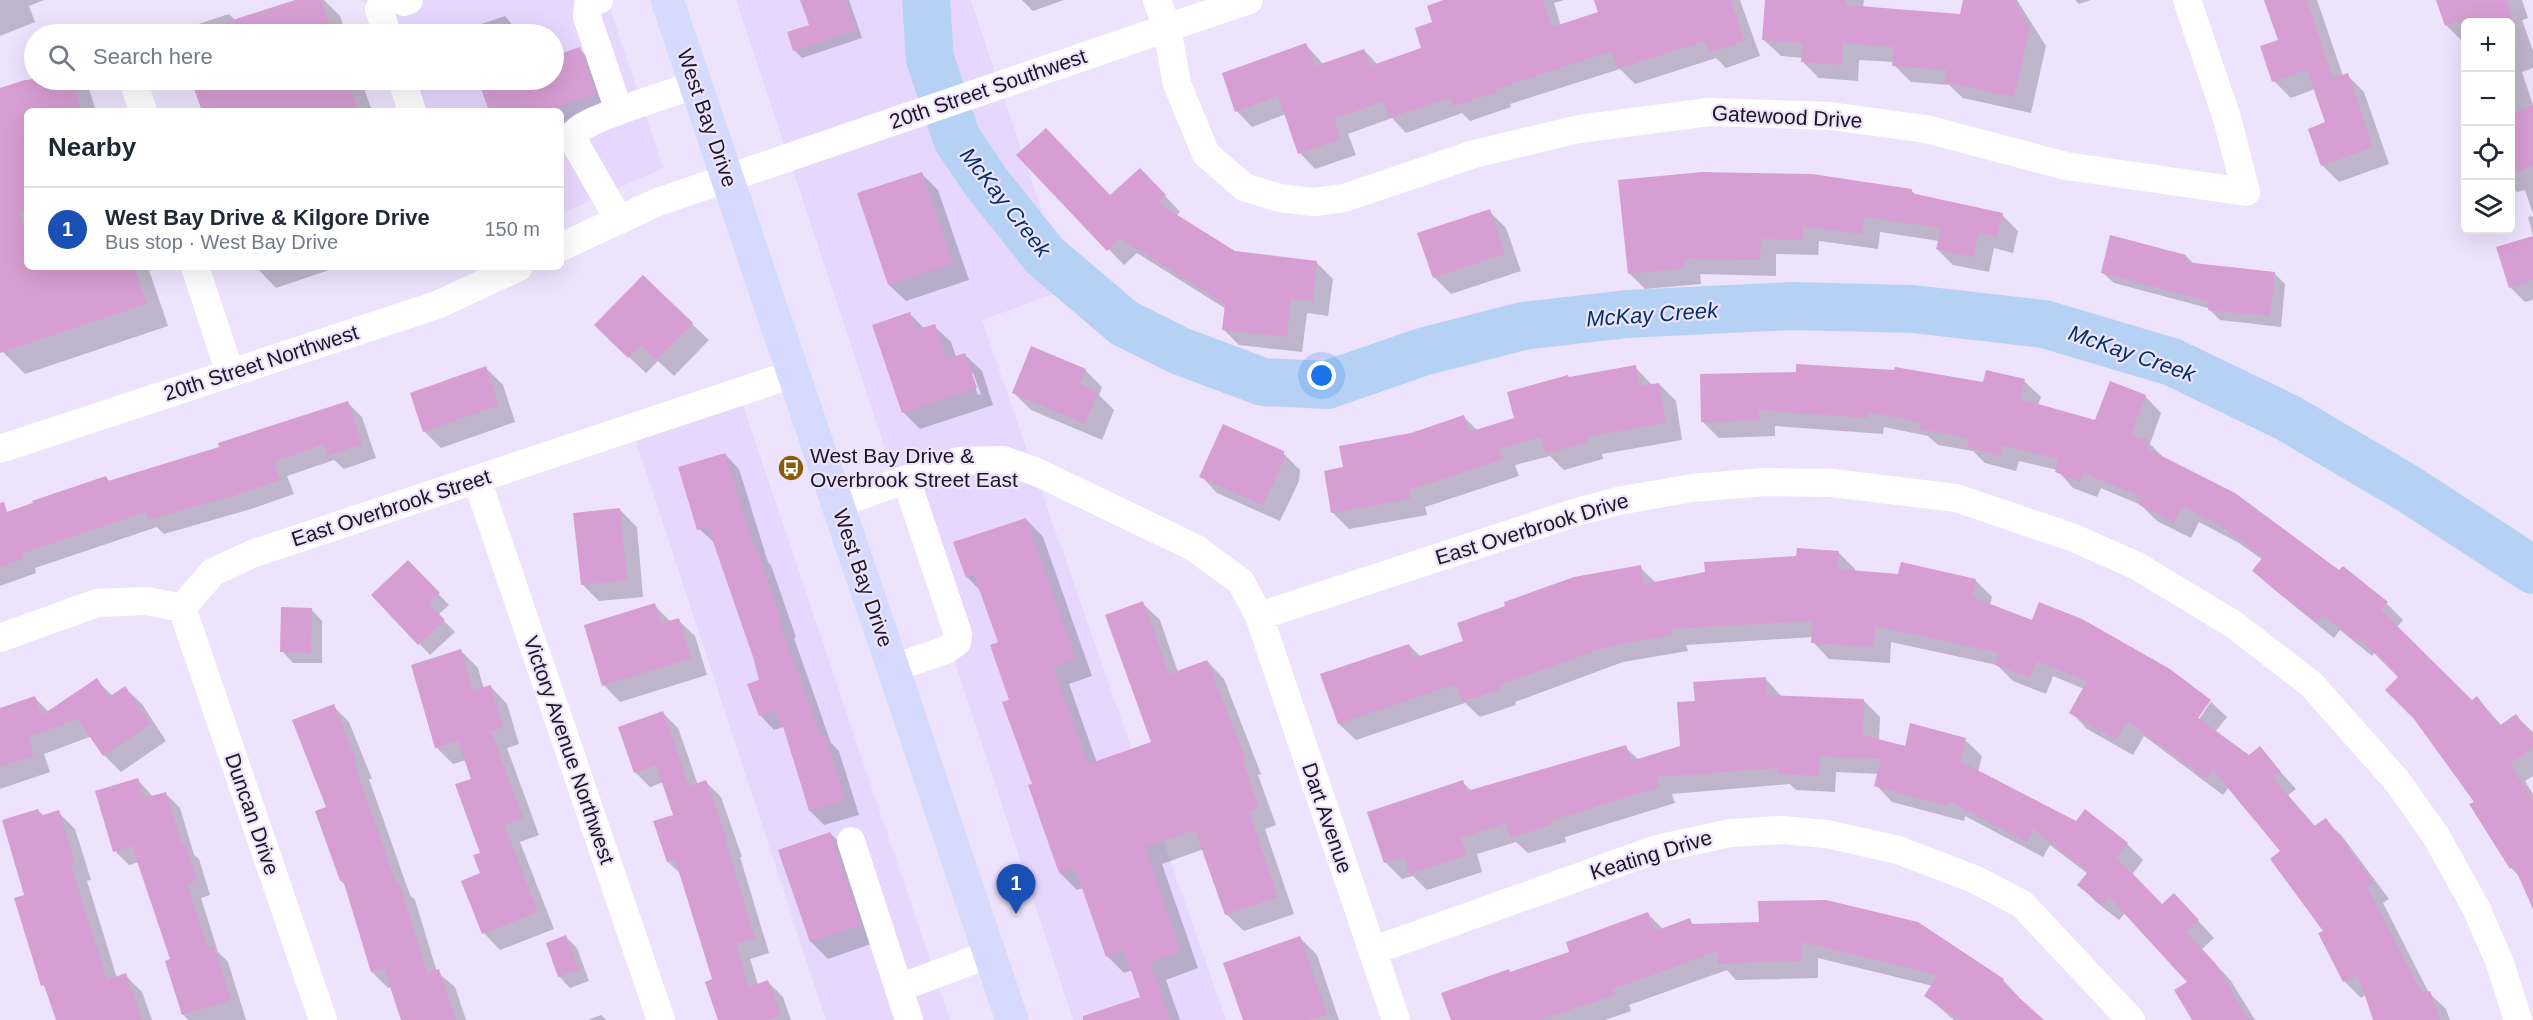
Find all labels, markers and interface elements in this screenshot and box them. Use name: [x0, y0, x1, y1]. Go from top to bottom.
map controls: [2461, 18, 2515, 234]
button: +: [2461, 18, 2515, 72]
search box: [24, 24, 564, 90]
icon: search: [45, 41, 78, 74]
text: Search here: [93, 44, 213, 69]
street label: 20th Street Southwest: [886, 44, 1089, 133]
street label: West Bay Drive: [673, 46, 742, 190]
button: −: [2461, 72, 2515, 126]
street label: Gatewood Drive: [1711, 101, 1863, 132]
button: locate: [2461, 126, 2515, 180]
text: Nearby: [48, 132, 136, 162]
water label: McKay Creek: [955, 143, 1057, 263]
button: layers: [2461, 180, 2515, 234]
text: West Bay Drive & Kilgore Drive: [105, 205, 430, 230]
text: 1: [62, 218, 73, 240]
text: 150 m: [484, 218, 540, 240]
text: Bus stop · West Bay Drive: [105, 231, 338, 253]
water label: McKay Creek: [1585, 297, 1720, 332]
street label: 20th Street Northwest: [161, 320, 361, 405]
water label: McKay Creek: [2065, 320, 2199, 387]
your location: [1307, 361, 1336, 390]
place label: West Bay Drive & Overbrook Street East: [810, 444, 1018, 491]
bus stop icon: West Bay Drive & Overbrook Street East: [776, 453, 806, 483]
street label: East Overbrook Street: [288, 464, 493, 551]
street label: East Overbrook Drive: [1433, 488, 1631, 569]
street label: West Bay Drive: [829, 506, 898, 650]
street label: Victory Avenue Northwest: [520, 633, 619, 867]
street label: Duncan Drive: [221, 750, 284, 878]
street label: Dart Avenue: [1298, 760, 1357, 876]
street label: Keating Drive: [1587, 825, 1714, 884]
pin: 1: [996, 864, 1036, 914]

